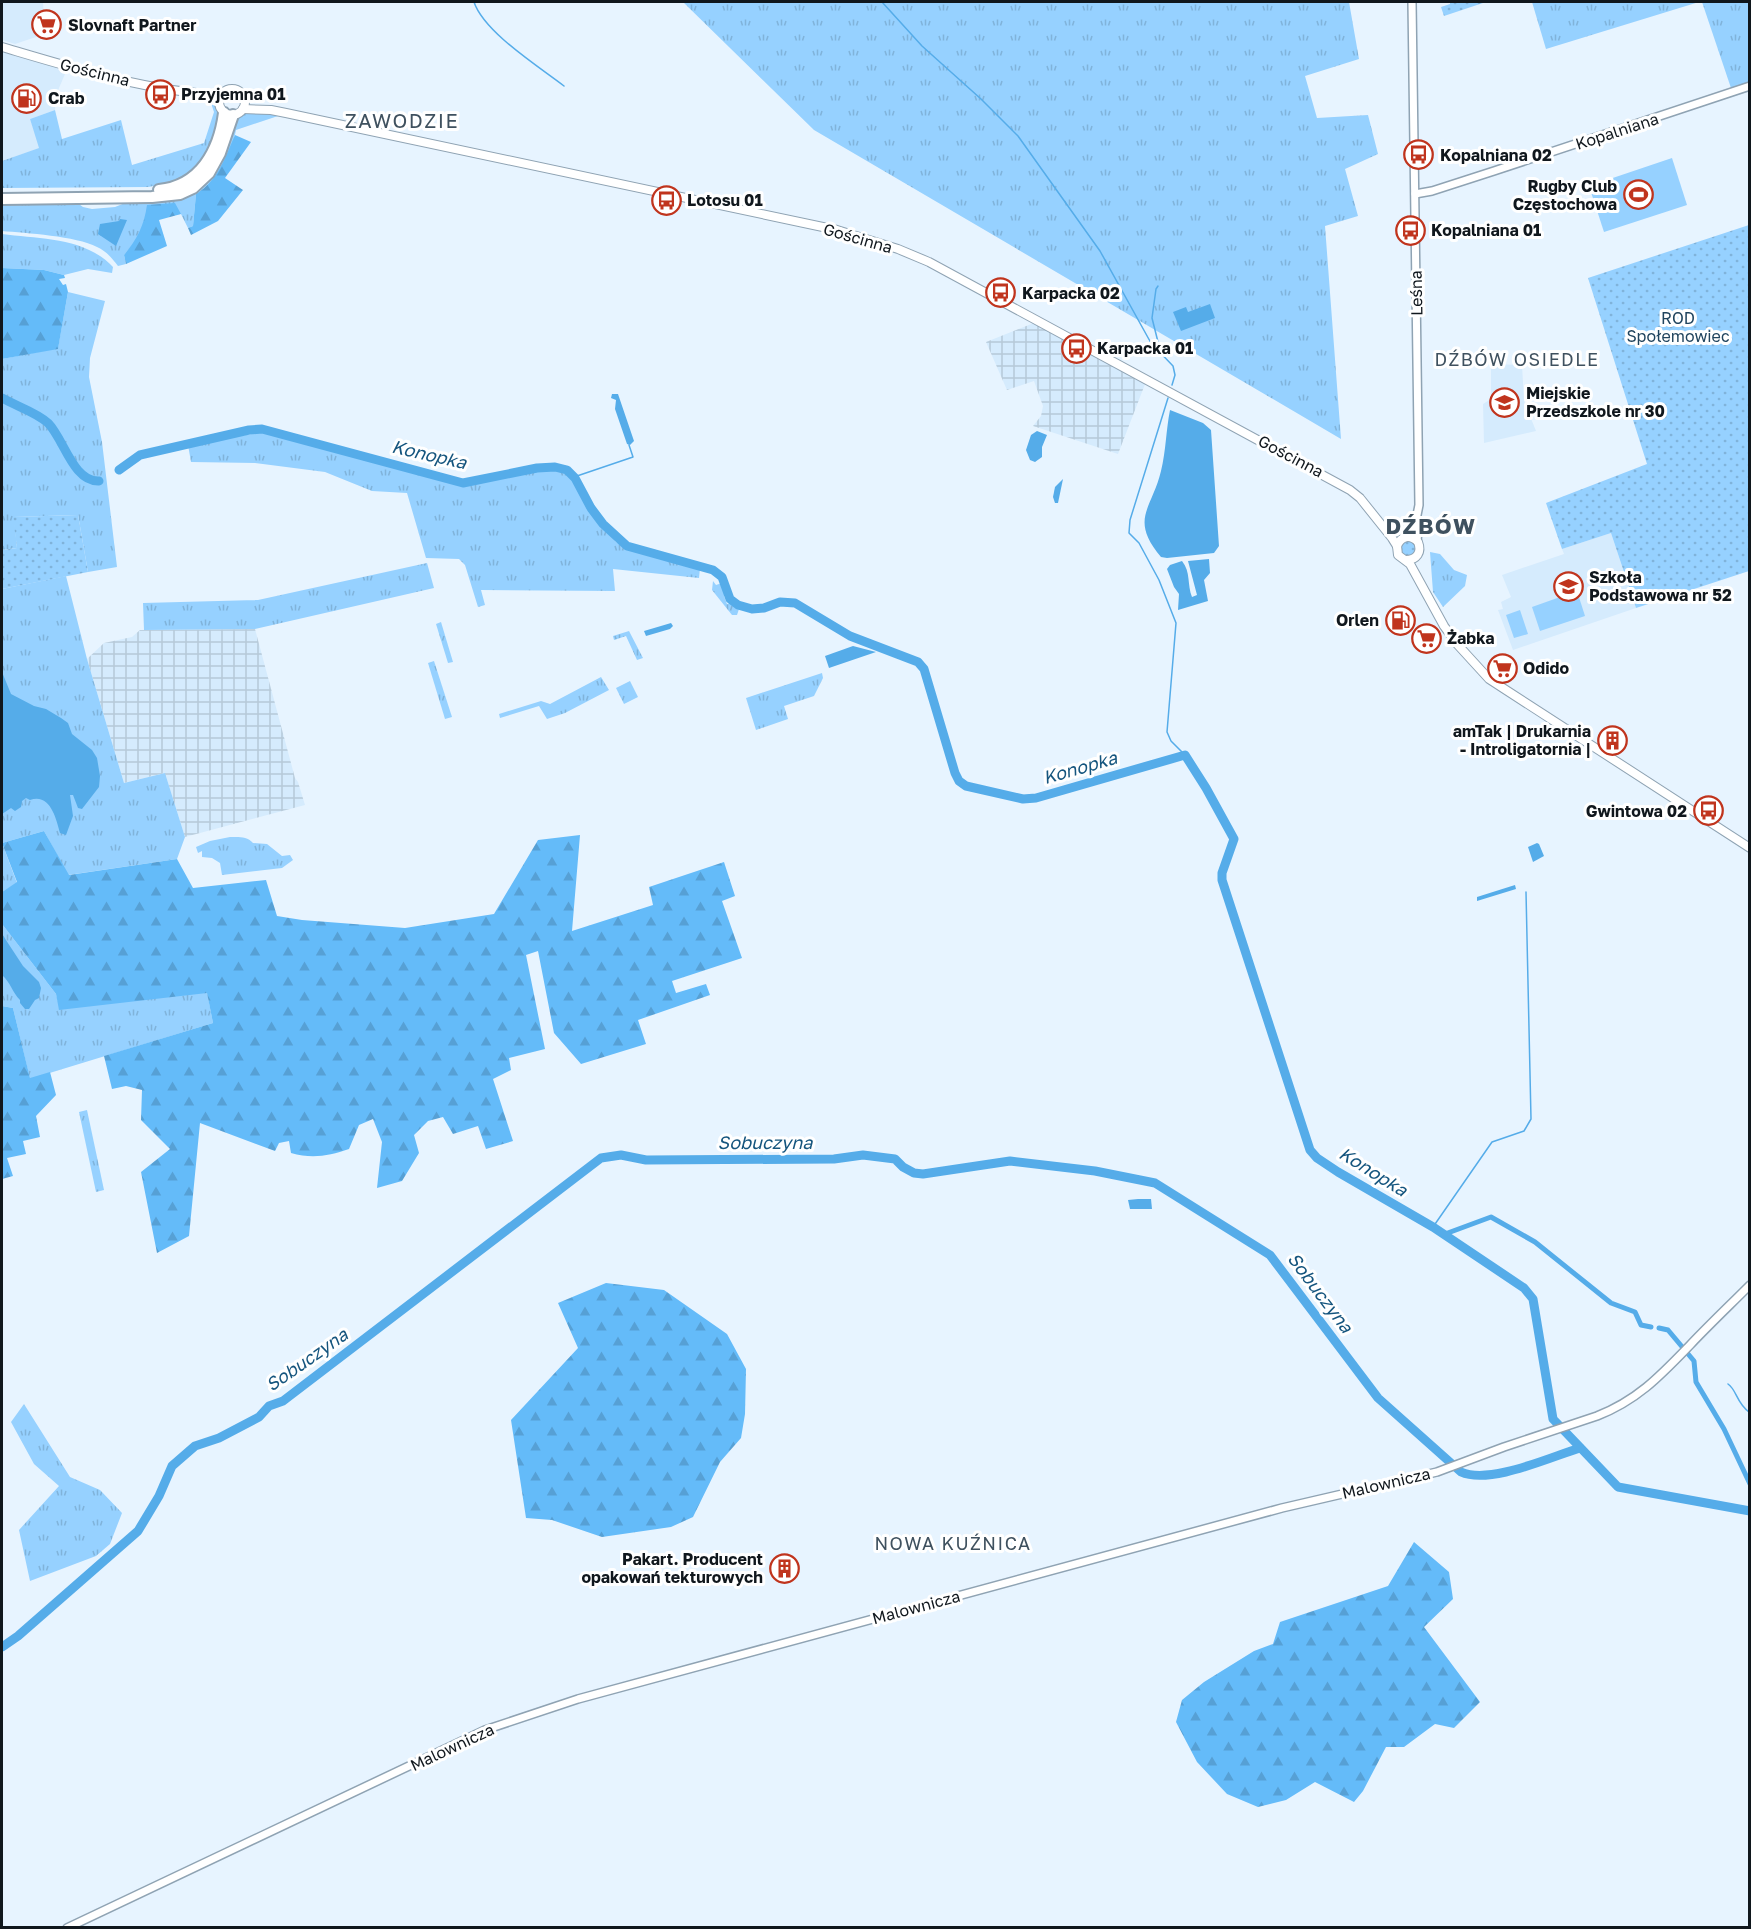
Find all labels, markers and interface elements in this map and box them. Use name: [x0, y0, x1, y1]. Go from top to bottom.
supermarket icon: Slovnaft Partner: [31, 9, 63, 41]
place label: Slovnaft Partner: [68, 15, 196, 35]
street label: Gościnna: [58, 54, 132, 90]
bus stop icon: Przyjemna 01: [144, 78, 176, 110]
fuel station icon: Crab: [11, 82, 43, 114]
place label: Przyjemna 01: [181, 84, 285, 104]
place label: Crab: [48, 88, 85, 108]
district label: ZAWODZIE: [345, 108, 459, 132]
street label: Kopalniana: [1573, 108, 1661, 154]
bus stop icon: Kopalniana 02: [1403, 139, 1435, 171]
place label: Kopalniana 02: [1440, 145, 1552, 165]
place label: Rugby Club Częstochowa: [1513, 176, 1617, 214]
sports icon: Rugby Club Częstochowa: [1622, 179, 1654, 211]
bus stop icon: Lotosu 01: [650, 184, 682, 216]
place label: Lotosu 01: [687, 190, 763, 210]
bus stop icon: Kopalniana 01: [1394, 214, 1426, 246]
street label: Gościnna: [821, 219, 895, 257]
place label: Kopalniana 01: [1431, 220, 1541, 240]
street label: Leśna: [1406, 270, 1426, 316]
bus stop icon: Karpacka 02: [985, 277, 1017, 309]
place label: Karpacka 02: [1022, 283, 1120, 303]
park label: ROD Społemowiec: [1626, 308, 1730, 346]
bus stop icon: Karpacka 01: [1060, 332, 1092, 364]
place label: Karpacka 01: [1097, 338, 1193, 358]
district label: DŹBÓW OSIEDLE: [1435, 348, 1599, 370]
place label: Miejskie Przedszkole nr 30: [1526, 383, 1665, 421]
school or university icon: Miejskie Przedszkole nr 30: [1489, 386, 1521, 418]
street label: Gościnna: [1255, 430, 1327, 482]
water label: Konopka: [390, 435, 470, 473]
district label: DŹBÓW: [1385, 512, 1477, 539]
place label: Szkoła Podstawowa nr 52: [1589, 567, 1732, 605]
school or university icon: Szkoła Podstawowa nr 52: [1552, 570, 1584, 602]
fuel station icon: Orlen: [1384, 604, 1416, 636]
place label: Orlen: [1336, 610, 1379, 630]
supermarket icon: Żabka: [1410, 622, 1442, 654]
place label: Żabka: [1447, 628, 1495, 648]
supermarket icon: Odido: [1486, 652, 1518, 684]
place label: Odido: [1523, 658, 1569, 678]
place label: amTak | Drukarnia - Introligatornia |: [1453, 721, 1591, 759]
building icon: amTak | Drukarnia - Introligatornia |: [1596, 724, 1628, 756]
water label: Konopka: [1040, 746, 1120, 788]
bus stop icon: Gwintowa 02: [1692, 795, 1724, 827]
place label: Gwintowa 02: [1586, 801, 1687, 821]
water label: Sobuczyna: [718, 1131, 813, 1153]
water label: Konopka: [1335, 1142, 1412, 1201]
water label: Sobuczyna: [1283, 1248, 1359, 1338]
water label: Sobuczyna: [261, 1323, 352, 1395]
street label: Malownicza: [1340, 1463, 1432, 1503]
district label: NOWA KUŹNICA: [874, 1532, 1032, 1554]
place label: Pakart. Producent opakowań tekturowych: [581, 1549, 763, 1587]
building icon: Pakart. Producent opakowań tekturowych: [768, 1552, 800, 1584]
street label: Malownicza: [870, 1586, 962, 1628]
street label: Malownicza: [407, 1719, 497, 1775]

